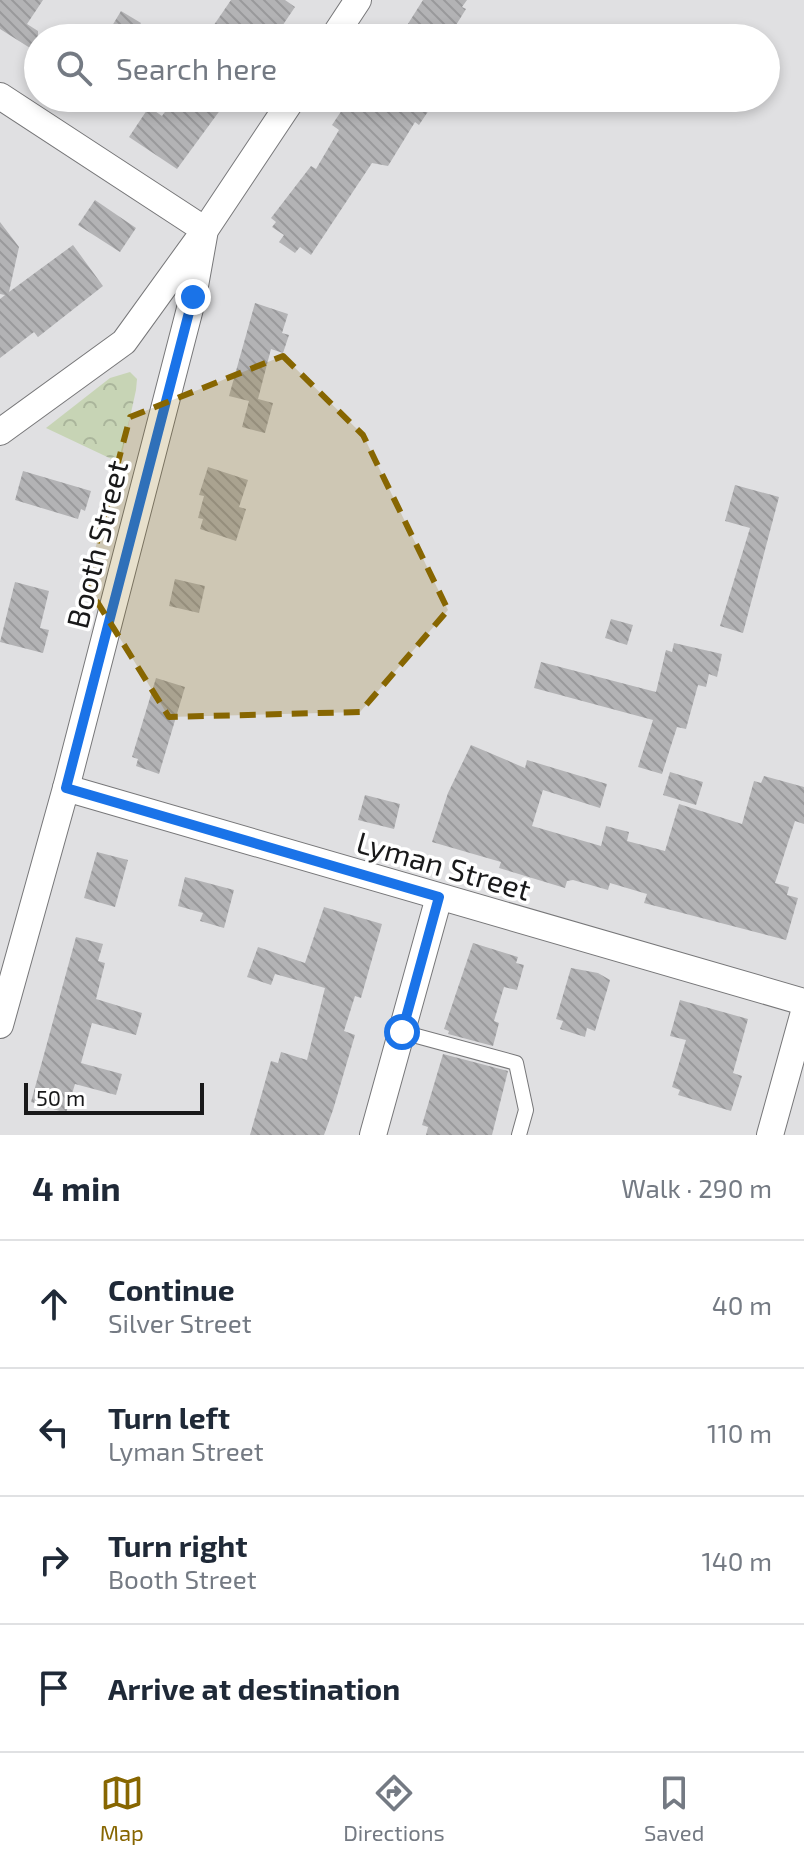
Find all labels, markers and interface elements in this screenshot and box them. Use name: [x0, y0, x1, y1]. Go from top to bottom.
search box: [24, 24, 780, 112]
icon: search: [52, 46, 96, 90]
text: Search here: [116, 50, 277, 86]
route end: [175, 279, 211, 315]
street label: Booth Street: [58, 456, 134, 632]
street label: Lyman Street: [353, 823, 535, 907]
route start: [384, 1014, 420, 1050]
scale bar: [24, 1079, 204, 1115]
text: 50 m: [36, 1084, 85, 1110]
text: 4 min: [32, 1167, 121, 1208]
text: Walk · 290 m: [621, 1172, 772, 1203]
text: Continue: [108, 1271, 235, 1307]
icon: ahead: [32, 1282, 76, 1326]
text: 40 m: [712, 1289, 772, 1320]
text: Silver Street: [108, 1307, 252, 1338]
text: Turn left: [108, 1399, 230, 1435]
icon: left: [32, 1410, 76, 1454]
text: 110 m: [707, 1417, 772, 1448]
text: Lyman Street: [108, 1435, 264, 1466]
text: Turn right: [108, 1527, 248, 1563]
icon: right: [32, 1538, 76, 1582]
text: 140 m: [701, 1545, 772, 1576]
text: Booth Street: [108, 1563, 257, 1594]
icon: arrive: [32, 1666, 76, 1710]
text: Arrive at destination: [108, 1670, 400, 1706]
tab: Map: [100, 1771, 144, 1845]
tab: Directions: [343, 1771, 445, 1845]
tab: Saved: [644, 1771, 704, 1845]

